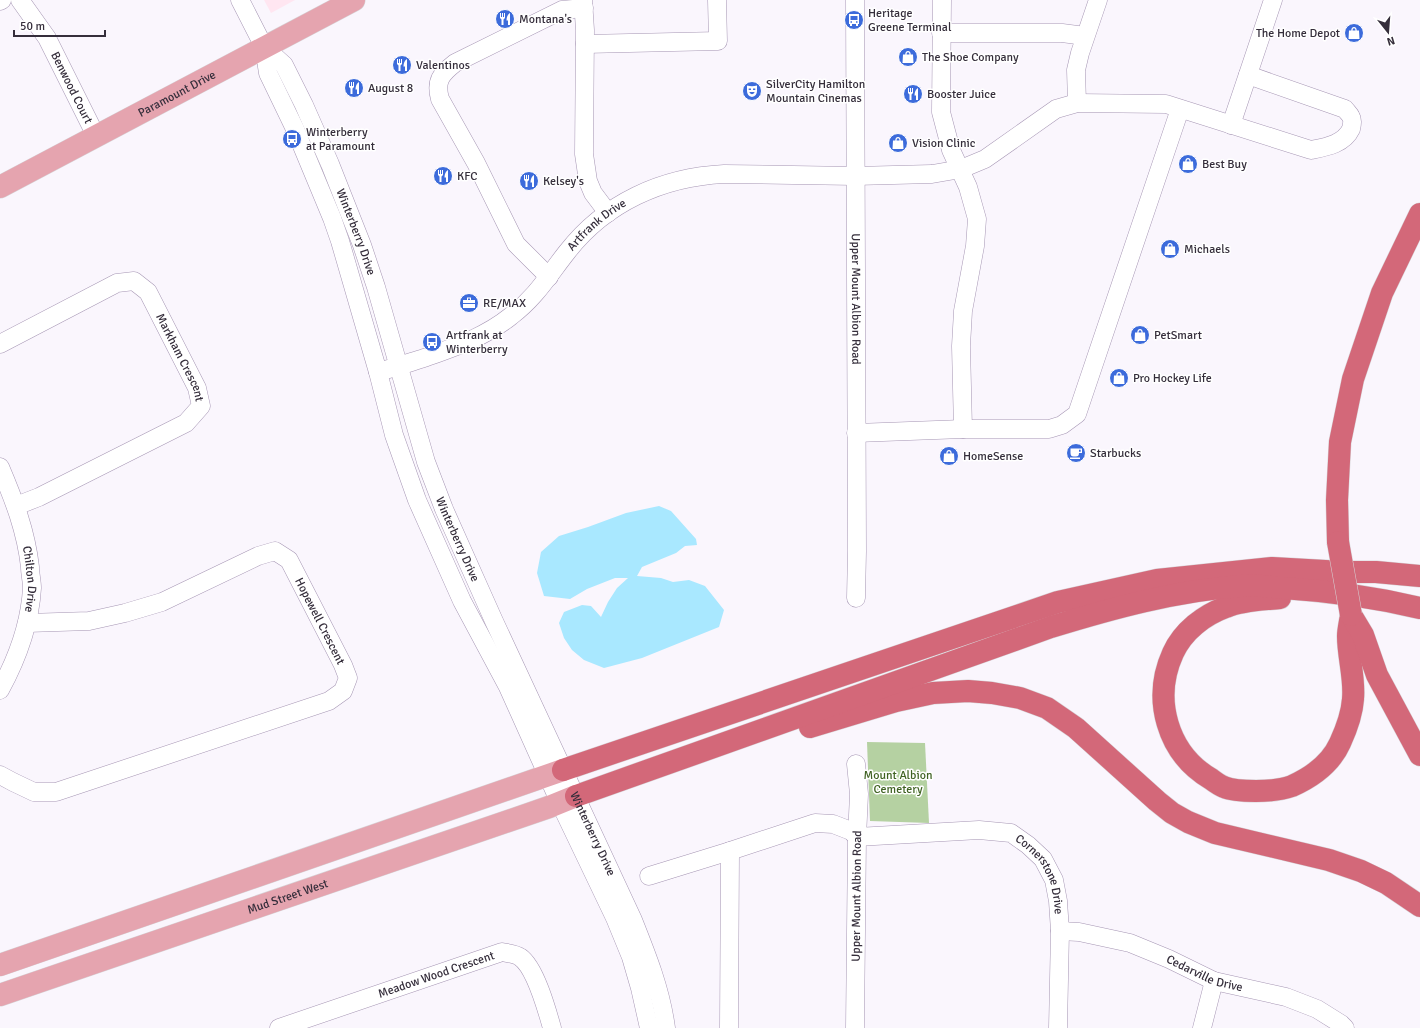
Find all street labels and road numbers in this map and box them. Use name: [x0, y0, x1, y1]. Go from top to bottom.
street label: Benwood Court: [47, 49, 96, 126]
street label: Paramount Drive: [136, 67, 218, 121]
street label: Winterberry Drive: [333, 187, 379, 277]
street label: Artfrank Drive: [564, 196, 629, 254]
street label: Upper Mount Albion Road: [848, 233, 863, 365]
street label: Markham Crescent: [152, 311, 207, 403]
street label: Winterberry Drive: [432, 495, 483, 584]
street label: Chilton Drive: [19, 545, 39, 614]
street label: Hopewell Crescent: [291, 575, 348, 667]
street label: Winterberry Drive: [566, 789, 618, 878]
street label: Upper Mount Albion Road: [849, 830, 865, 962]
street label: Cornerstone Drive: [1012, 831, 1066, 915]
street label: Mud Street West: [245, 876, 330, 918]
street label: Meadow Wood Crescent: [376, 948, 496, 1002]
street label: Cedarville Drive: [1164, 952, 1244, 995]

